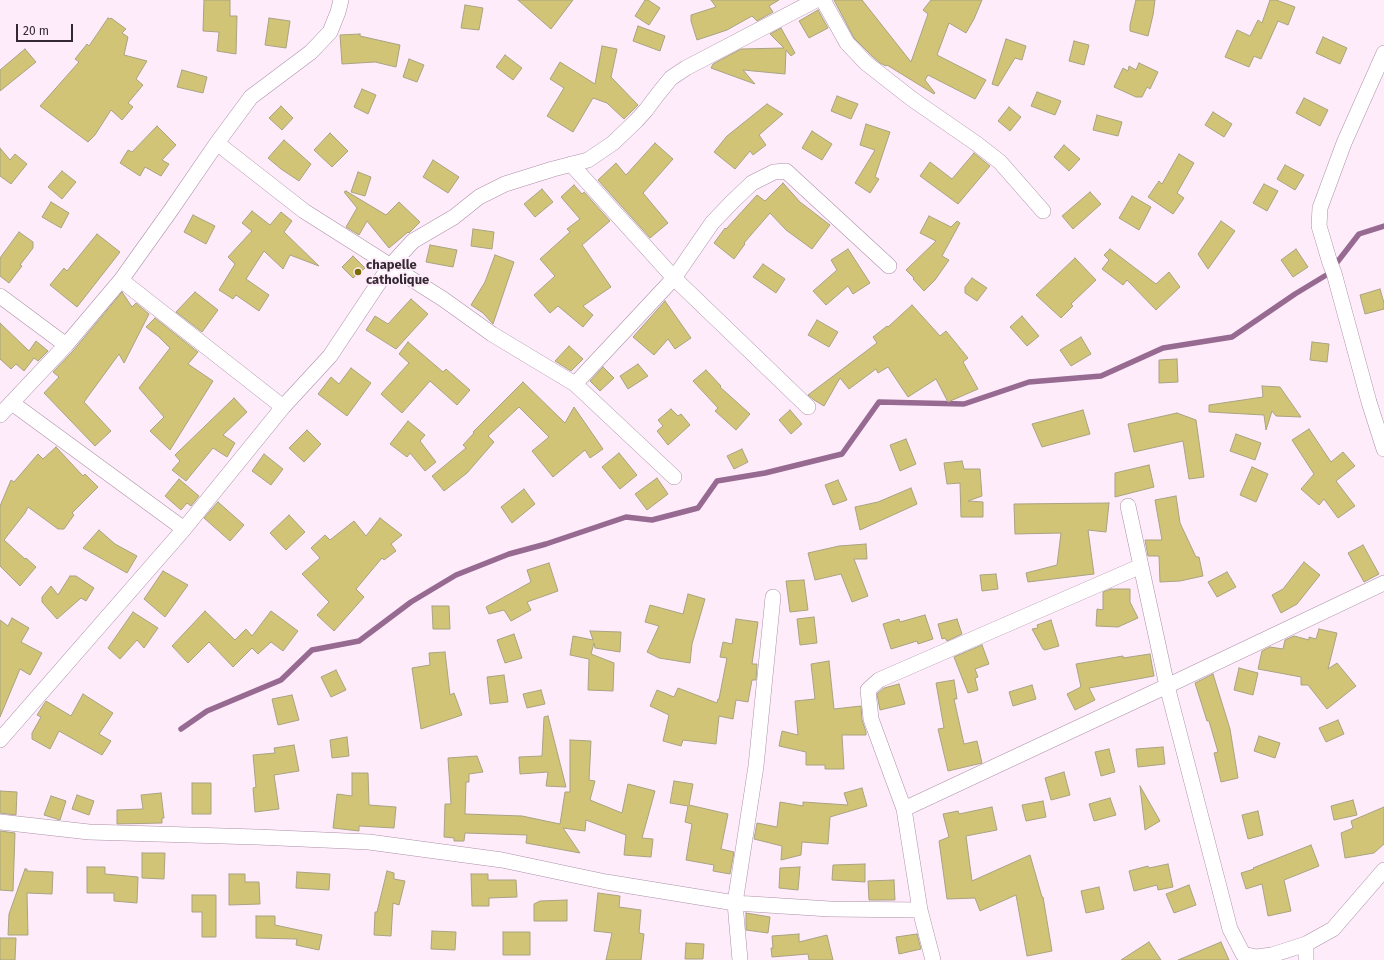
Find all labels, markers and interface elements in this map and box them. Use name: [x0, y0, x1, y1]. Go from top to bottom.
scale bar: [18, 16, 75, 42]
text: 20 m: [23, 24, 49, 38]
place label: chapelle catholique: [366, 257, 429, 288]
marker: chapelle catholique: [353, 267, 363, 277]

